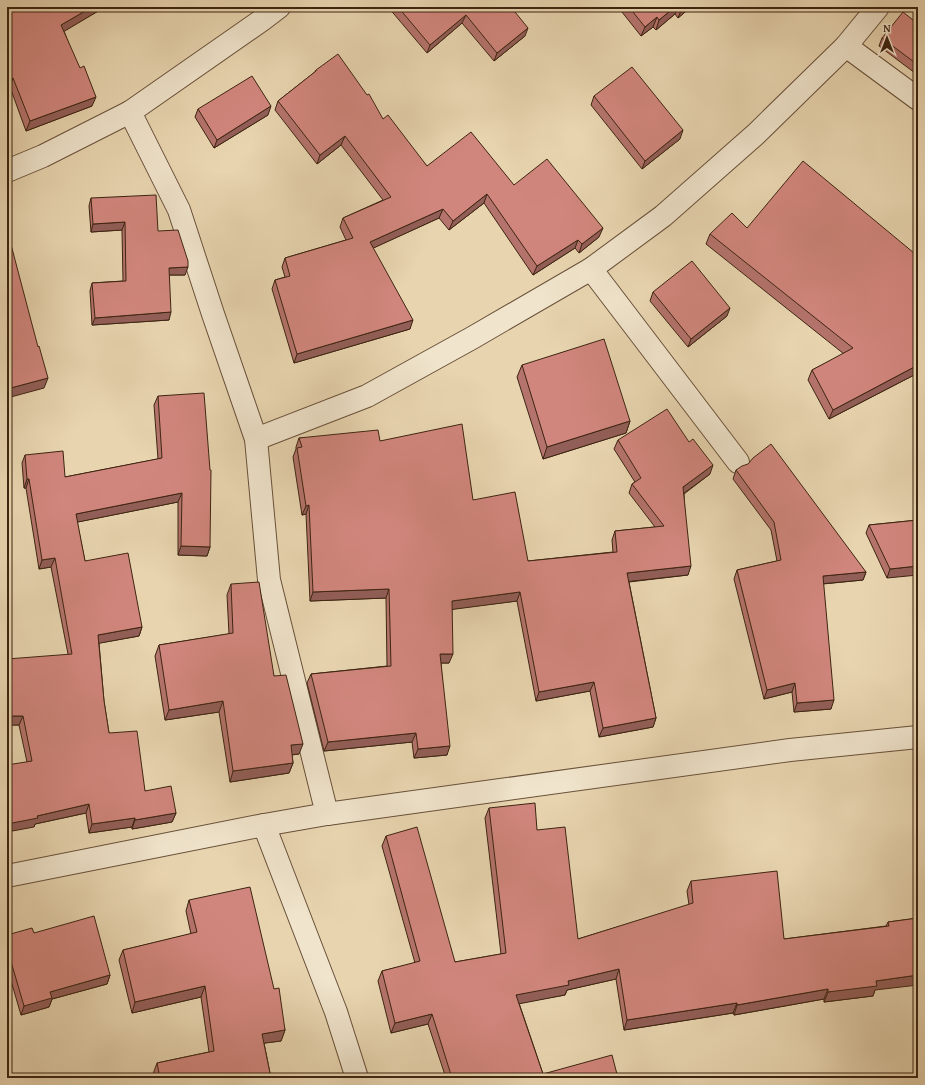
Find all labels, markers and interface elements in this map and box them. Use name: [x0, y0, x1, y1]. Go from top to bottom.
north arrow: [867, 18, 907, 58]
text: N: [883, 20, 891, 36]

